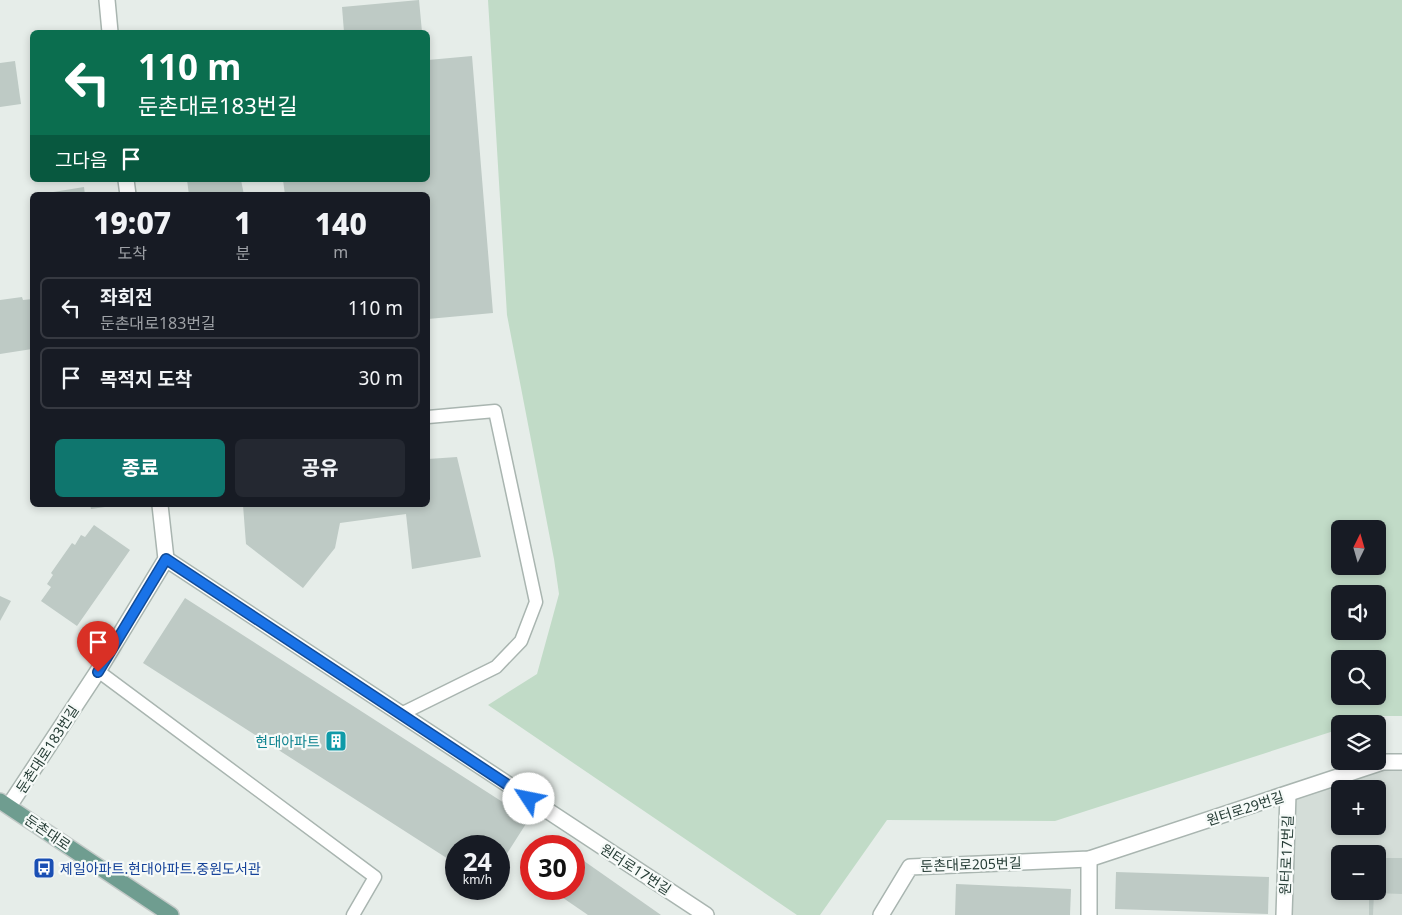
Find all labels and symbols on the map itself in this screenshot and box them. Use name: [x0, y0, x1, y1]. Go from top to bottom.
north arrow: [1331, 520, 1386, 575]
pin: [77, 621, 119, 672]
street label: 둔촌대로183번길: [11, 701, 83, 797]
building icon: 현대아파트: [324, 729, 348, 753]
place label: 현대아파트: [256, 732, 320, 751]
position arrow: [502, 772, 554, 824]
street label: 원터로29번길: [1204, 787, 1286, 829]
street label: 둔촌대로: [21, 810, 75, 854]
street label: 원터로17번길: [1275, 814, 1297, 896]
speed limit sign: 30: [520, 835, 585, 900]
street label: 원터로17번길: [597, 839, 675, 899]
street label: 둔촌대로205번길: [920, 853, 1022, 875]
bus stop icon: 제일아파트.현대아파트.중원도서관: [32, 856, 56, 880]
place label: 제일아파트.현대아파트.중원도서관: [60, 859, 261, 878]

